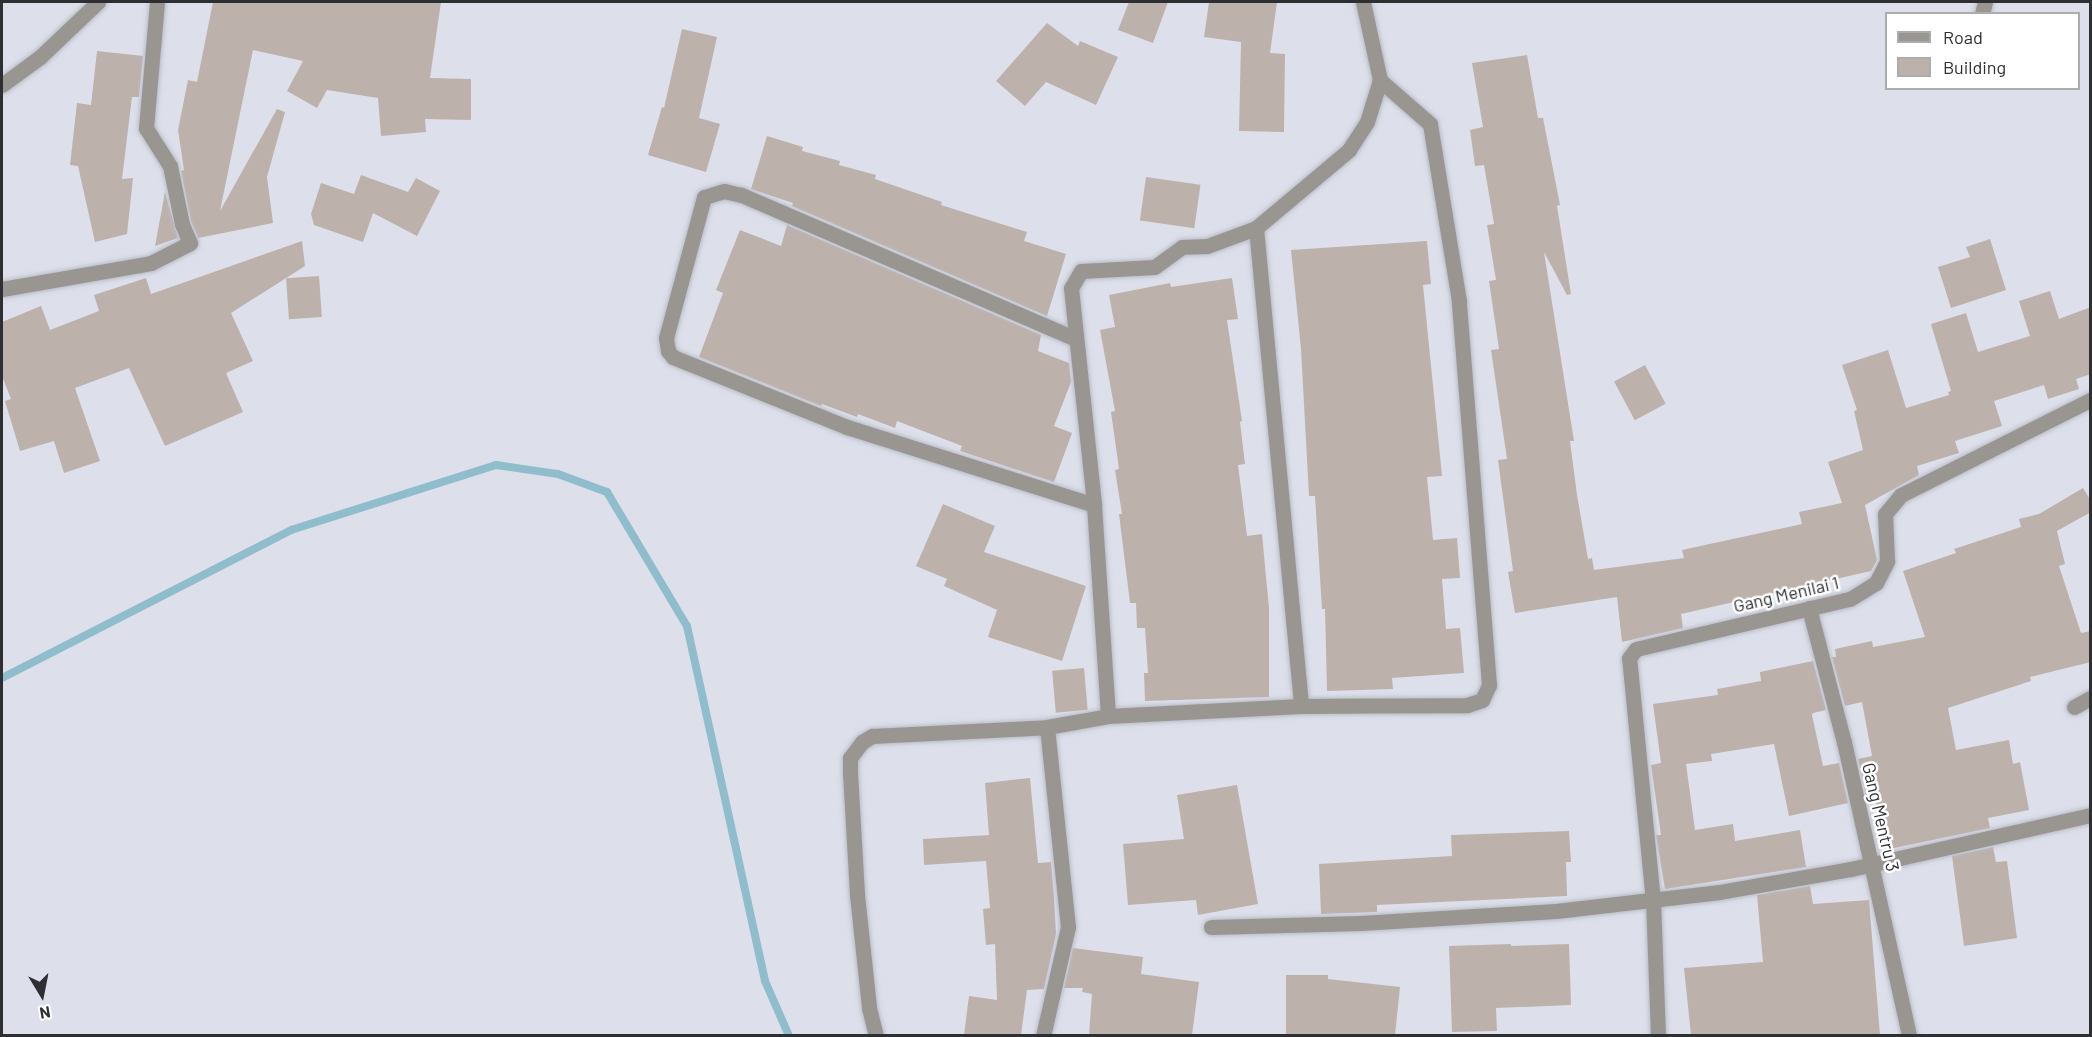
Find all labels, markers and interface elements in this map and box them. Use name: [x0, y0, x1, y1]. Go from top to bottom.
legend: [1885, 12, 2080, 90]
text: Road: [1943, 26, 1983, 48]
text: Building: [1943, 56, 2006, 78]
street label: Gang Menilai 1: [1731, 571, 1841, 617]
street label: Gang Mentru 3: [1858, 761, 1904, 873]
north arrow: [12, 965, 72, 1025]
text: N: [38, 1003, 52, 1023]

